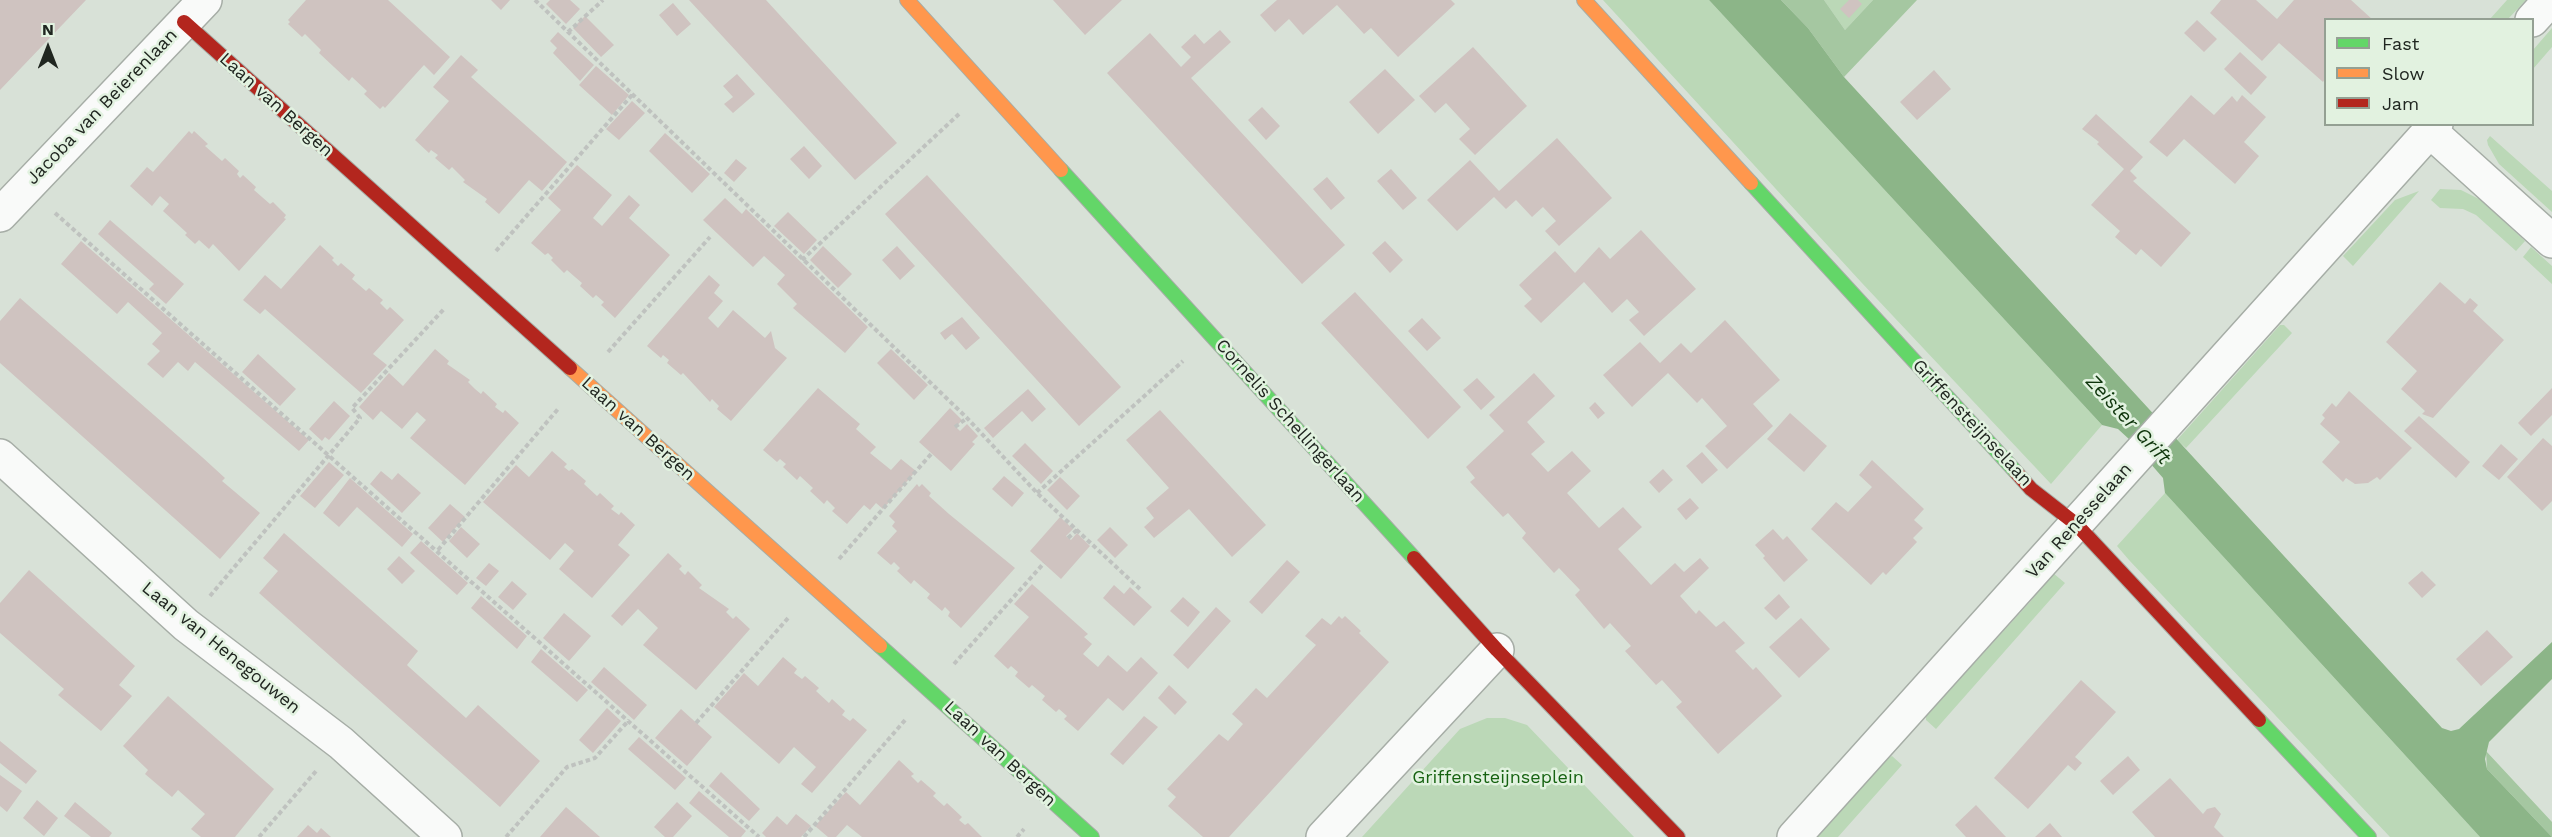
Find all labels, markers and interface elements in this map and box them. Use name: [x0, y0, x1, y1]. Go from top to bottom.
north arrow: [18, 18, 78, 78]
legend: [2324, 18, 2534, 126]
text: N: [42, 20, 54, 39]
street label: Jacoba van Beierenlaan: [22, 25, 182, 189]
text: Fast: [2382, 33, 2419, 54]
street label: Laan van Bergen: [215, 48, 337, 162]
text: Slow: [2382, 63, 2425, 84]
text: Jam: [2382, 93, 2419, 114]
street label: Cornelis Schellingerlaan: [1211, 335, 1369, 507]
street label: Griffensteijnselaan: [1908, 355, 2036, 491]
water label: Zeister Grift: [2080, 370, 2176, 470]
street label: Laan van Bergen: [577, 372, 699, 486]
street label: Van Renesselaan: [2021, 459, 2137, 583]
street label: Laan van Henegouwen: [137, 577, 305, 719]
street label: Laan van Bergen: [940, 697, 1060, 811]
park label: Griffensteijnseplein: [1412, 767, 1584, 789]

